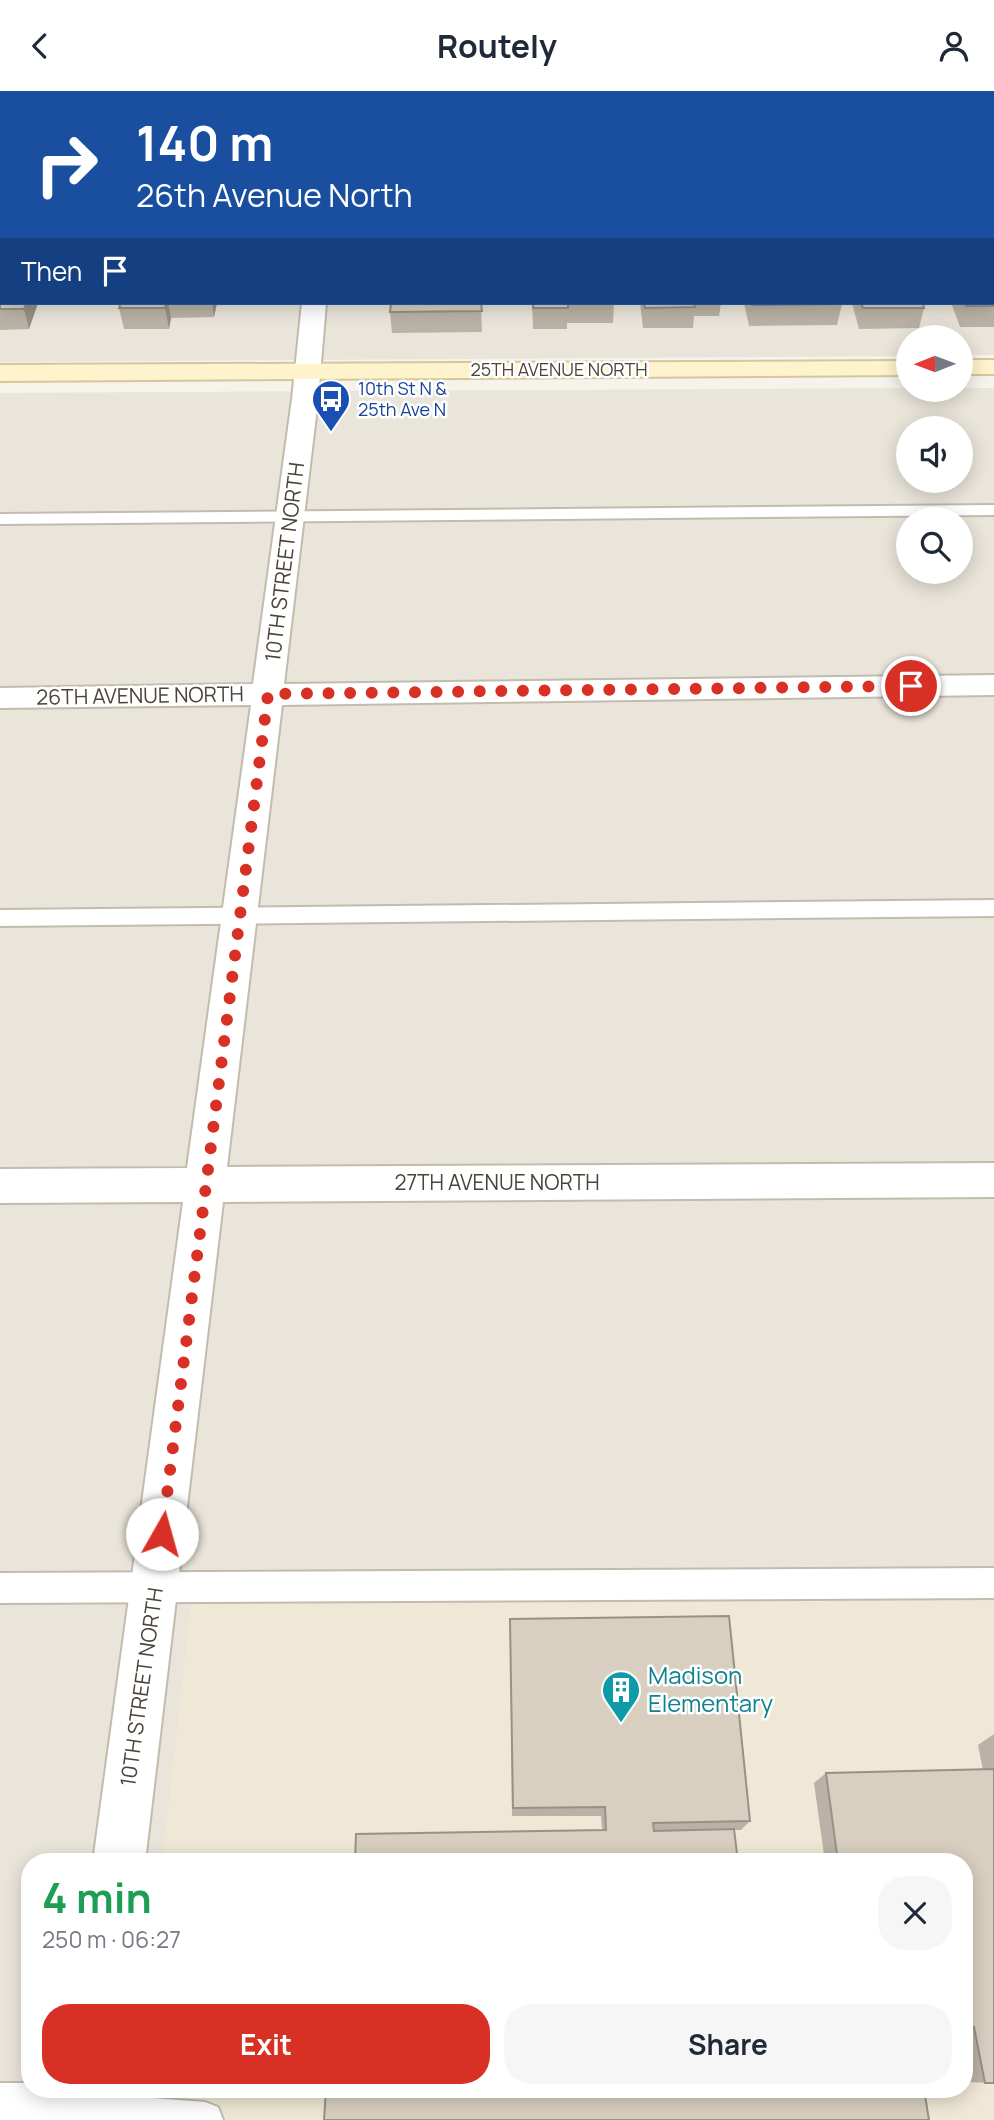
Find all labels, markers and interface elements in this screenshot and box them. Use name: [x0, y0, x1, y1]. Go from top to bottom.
text: Routely: [437, 24, 557, 68]
icon: back: [21, 27, 59, 65]
icon: person: [935, 27, 973, 65]
text: 140 m: [136, 109, 273, 176]
icon: right: [21, 119, 112, 210]
text: 26th Avenue North: [136, 173, 412, 217]
icon: arrive: [96, 252, 134, 290]
text: Then: [21, 253, 82, 289]
north arrow: [896, 325, 973, 403]
map controls: [896, 325, 973, 584]
street label: 25TH AVENUE NORTH: [470, 357, 648, 381]
place label: 10th St N & 25th Ave N: [358, 376, 447, 421]
bus stop icon: 10th St N & 25th Ave N: [310, 378, 352, 433]
button: sound: [896, 416, 973, 493]
street label: 10TH STREET NORTH: [258, 461, 310, 663]
button: search: [896, 507, 973, 584]
pin: [881, 656, 941, 716]
icon: arrive: [892, 667, 930, 705]
street label: 26TH AVENUE NORTH: [36, 679, 244, 711]
street label: 27TH AVENUE NORTH: [394, 1168, 600, 1196]
position arrow: [125, 1497, 199, 1571]
street label: 10TH STREET NORTH: [113, 1586, 169, 1788]
place label: Madison Elementary: [648, 1658, 774, 1719]
building icon: Madison Elementary: [600, 1669, 642, 1724]
text: 4 min: [42, 1868, 152, 1926]
button: close: [878, 1876, 952, 1950]
text: 250 m · 06:27: [42, 1923, 181, 1955]
button: Exit: [42, 2004, 490, 2084]
button: Share: [504, 2004, 952, 2084]

